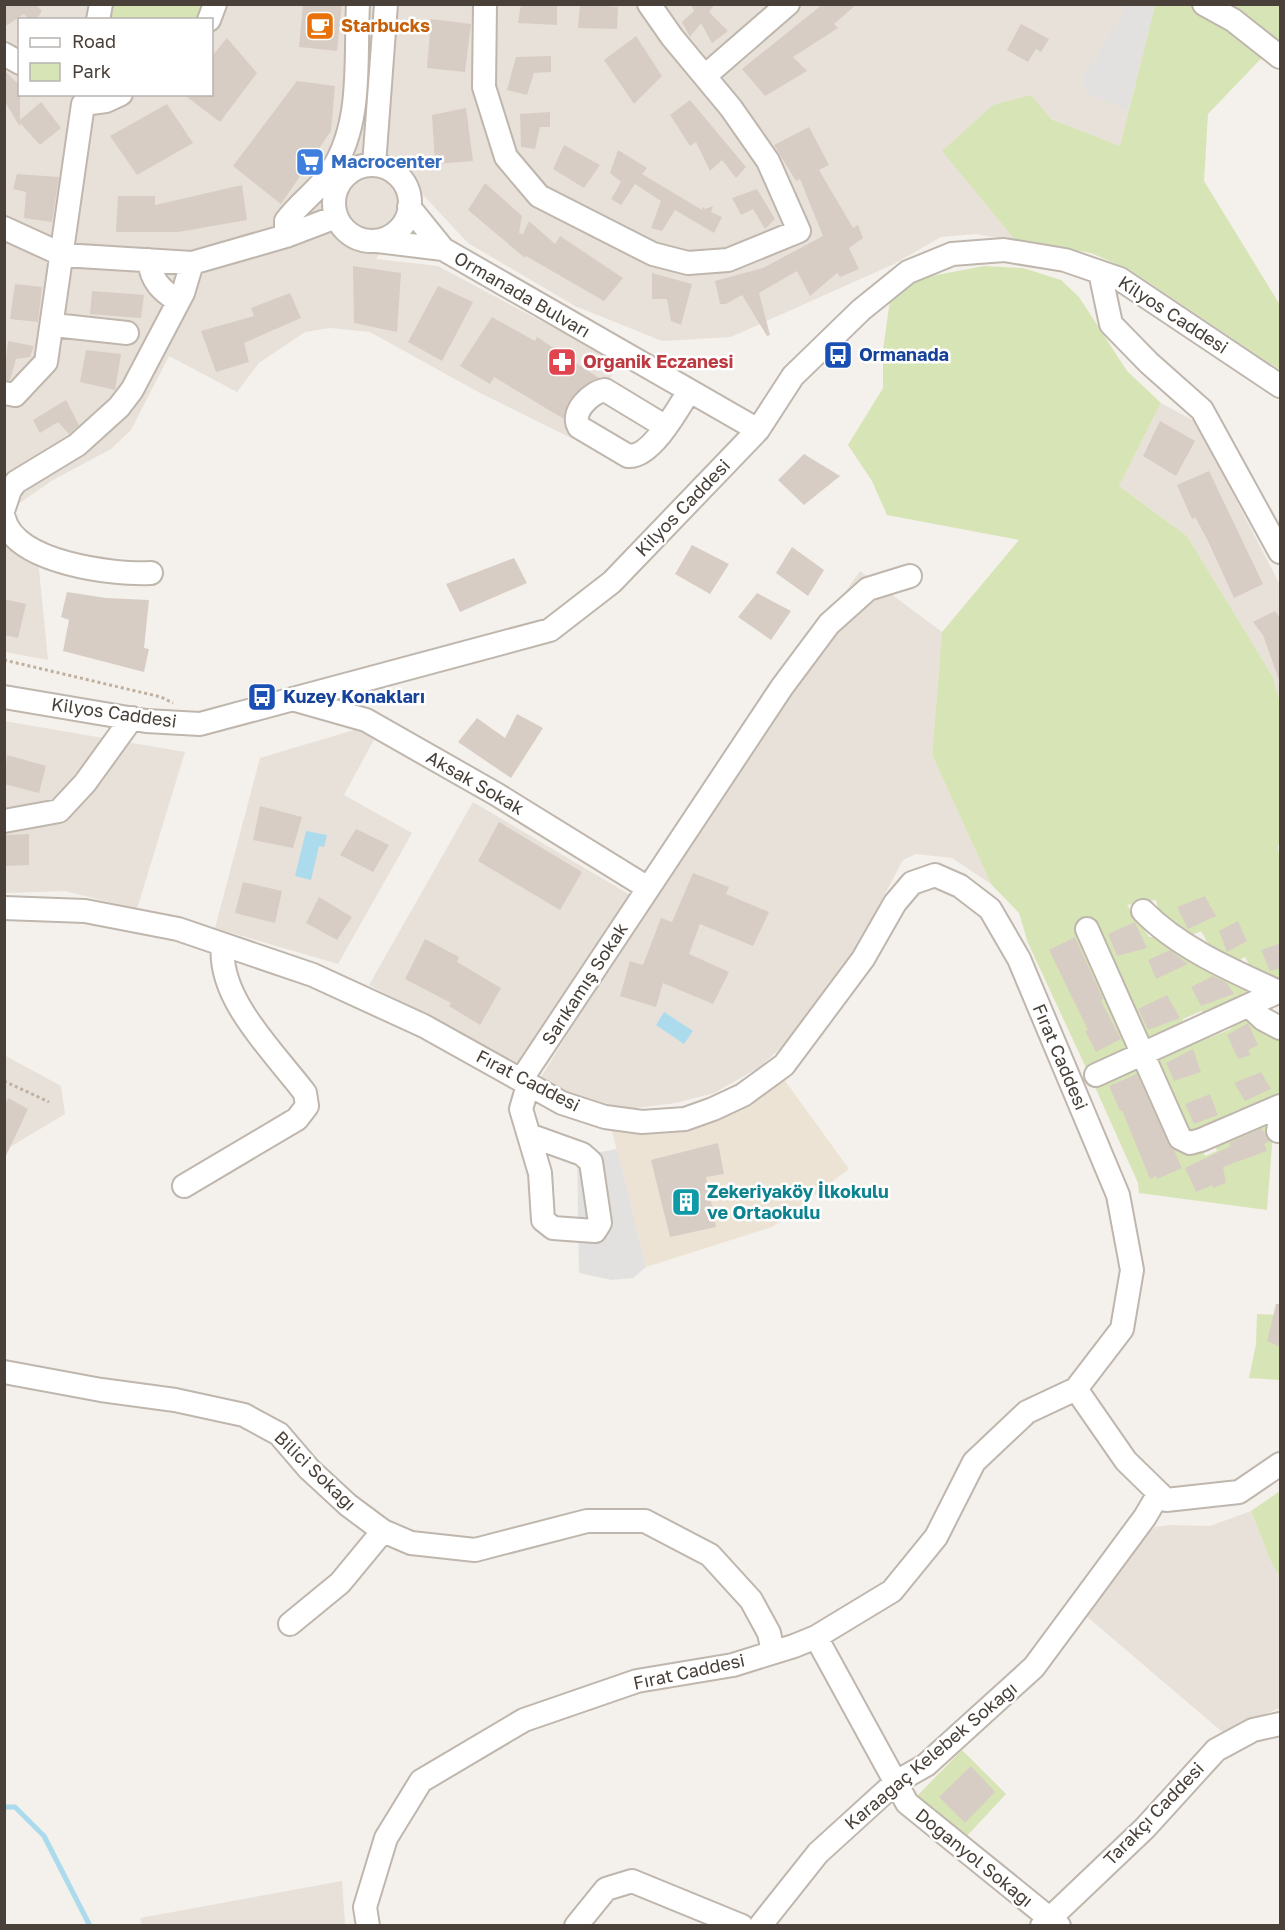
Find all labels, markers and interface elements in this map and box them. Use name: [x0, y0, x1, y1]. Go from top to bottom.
cafe icon: Starbucks: [304, 10, 336, 42]
place label: Starbucks: [341, 14, 430, 36]
legend: [18, 18, 213, 96]
text: Road: [72, 30, 116, 52]
text: Park: [72, 60, 111, 82]
supermarket icon: Macrocenter: [294, 146, 326, 178]
place label: Macrocenter: [331, 150, 442, 172]
street label: Ormanada Bulvarı: [451, 246, 594, 342]
street label: Kilyos Caddesi: [1114, 270, 1233, 358]
bus stop icon: Ormanada: [822, 339, 854, 371]
place label: Ormanada: [859, 343, 949, 365]
pharmacy icon: Organik Eczanesi: [546, 346, 578, 378]
place label: Organik Eczanesi: [583, 350, 734, 372]
street label: Kilyos Caddesi: [630, 454, 734, 560]
bus stop icon: Kuzey Konakları: [246, 681, 278, 713]
place label: Kuzey Konakları: [283, 685, 425, 707]
street label: Kilyos Caddesi: [50, 692, 178, 732]
street label: Aksak Sokak: [423, 745, 528, 819]
street label: Sarıkamış Sokak: [537, 918, 632, 1049]
street label: Fırat Caddesi: [1029, 1000, 1093, 1113]
street label: Fırat Caddesi: [473, 1045, 584, 1116]
place label: Zekeriyaköy İlkokulu ve Ortaokulu: [707, 1180, 889, 1223]
building icon: Zekeriyaköy İlkokulu ve Ortaokulu: [670, 1186, 702, 1218]
street label: Bilici Sokağı: [270, 1426, 361, 1515]
street label: Fırat Caddesi: [631, 1648, 747, 1694]
street label: Karaağaç Kelebek Sokağı: [840, 1677, 1021, 1834]
street label: Tarakçı Caddesi: [1098, 1757, 1208, 1870]
street label: Doğanyol Sokağı: [912, 1803, 1038, 1911]

